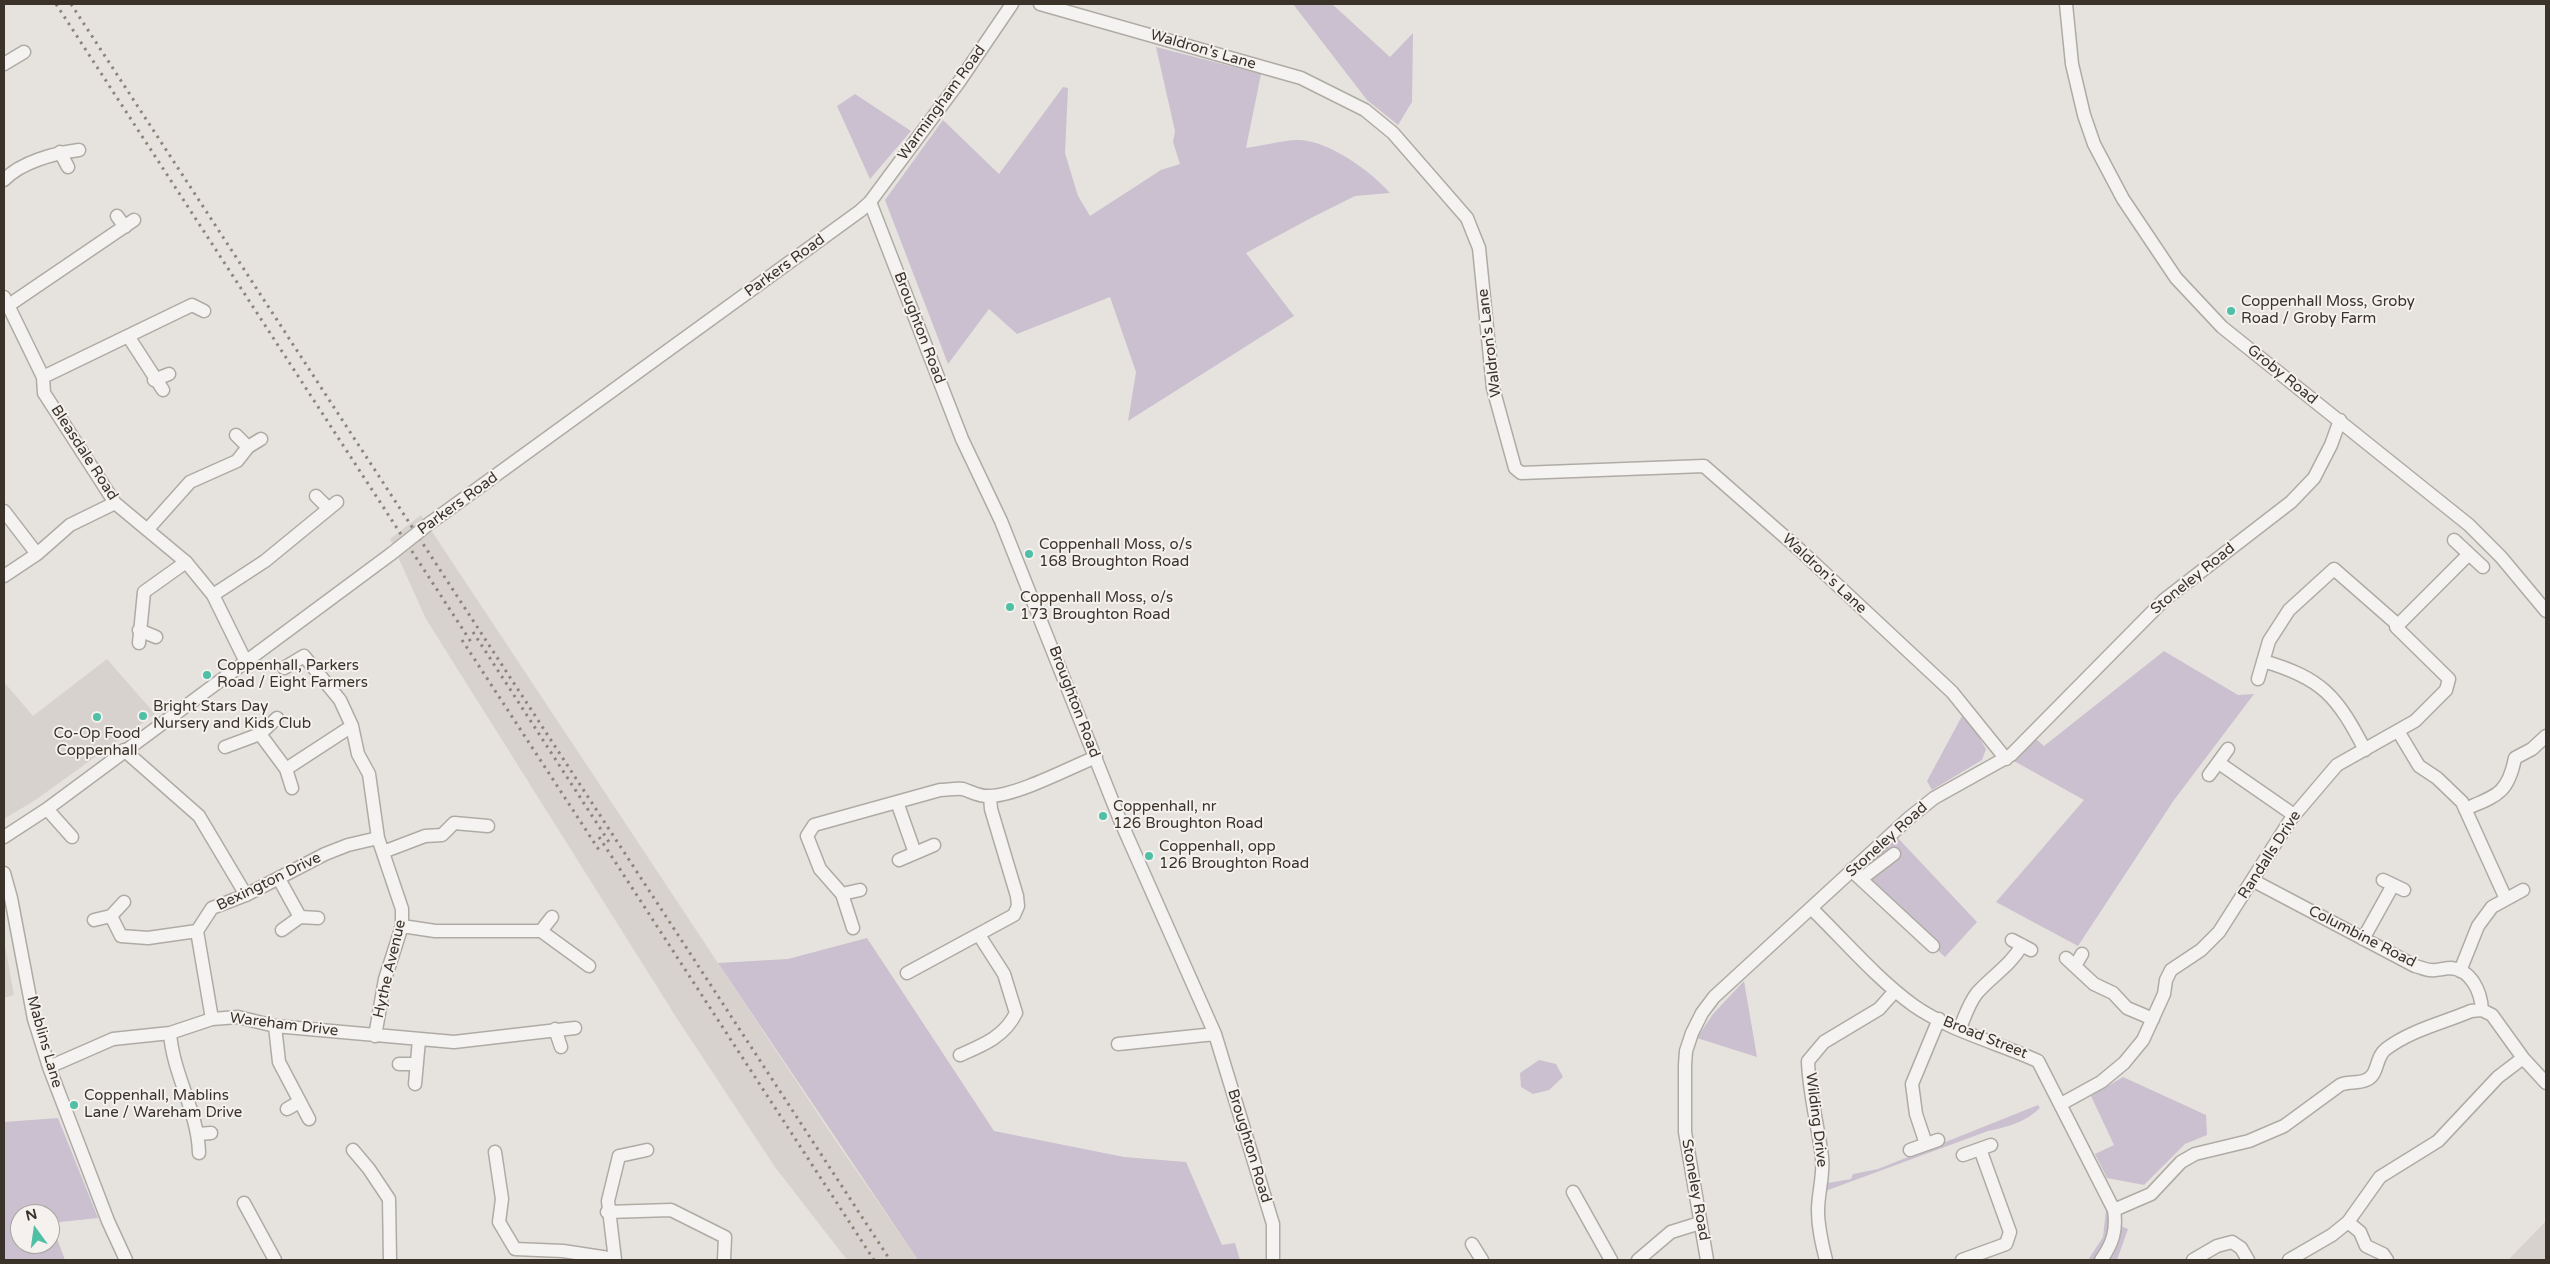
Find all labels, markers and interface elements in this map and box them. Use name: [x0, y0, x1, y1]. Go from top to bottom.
street label: Waldron's Lane: [1148, 26, 1258, 74]
street label: Warmingham Road: [894, 42, 990, 164]
street label: Parkers Road: [741, 231, 829, 301]
street label: Broughton Road: [889, 270, 949, 386]
street label: Waldron's Lane: [1474, 288, 1506, 398]
place label: Coppenhall Moss, Groby Road / Groby Farm: [2241, 293, 2415, 328]
marker: Coppenhall Moss, Groby Road / Groby Farm: [2225, 305, 2237, 317]
street label: Groby Road: [2243, 341, 2321, 409]
street label: Bleasdale Road: [47, 402, 121, 504]
street label: Parkers Road: [414, 469, 502, 539]
street label: Waldron's Lane: [1778, 530, 1870, 618]
place label: Coppenhall Moss, o/s 168 Broughton Road: [1039, 536, 1192, 571]
street label: Stoneley Road: [2147, 540, 2239, 618]
marker: Coppenhall Moss, o/s 168 Broughton Road: [1023, 548, 1035, 560]
place label: Coppenhall Moss, o/s 173 Broughton Road: [1020, 589, 1173, 624]
marker: Coppenhall Moss, o/s 173 Broughton Road: [1004, 601, 1016, 613]
street label: Broughton Road: [1044, 644, 1104, 760]
place label: Coppenhall, Parkers Road / Eight Farmers: [217, 657, 368, 692]
marker: Coppenhall, Parkers Road / Eight Farmers: [201, 669, 213, 681]
place label: Bright Stars Day Nursery and Kids Club: [153, 698, 311, 733]
marker: Bright Stars Day Nursery and Kids Club: [137, 710, 149, 722]
marker: Co-Op Food Coppenhall: [91, 711, 103, 723]
place label: Co-Op Food Coppenhall: [53, 725, 141, 760]
place label: Coppenhall, nr 126 Broughton Road: [1113, 798, 1263, 833]
street label: Stoneley Road: [1843, 799, 1931, 881]
street label: Randalls Drive: [2235, 807, 2305, 903]
marker: Coppenhall, nr 126 Broughton Road: [1097, 810, 1109, 822]
place label: Coppenhall, opp 126 Broughton Road: [1159, 838, 1309, 873]
street label: Bexington Drive: [214, 849, 324, 915]
marker: Coppenhall, opp 126 Broughton Road: [1143, 850, 1155, 862]
street label: Columbine Road: [2305, 902, 2419, 972]
street label: Hythe Avenue: [370, 918, 410, 1020]
street label: Mablins Lane: [22, 994, 66, 1090]
street label: Wareham Drive: [229, 1009, 339, 1041]
street label: Broad Street: [1940, 1013, 2030, 1063]
street label: Wilding Drive: [1801, 1072, 1831, 1168]
place label: Coppenhall, Mablins Lane / Wareham Drive: [84, 1087, 242, 1122]
street label: Broughton Road: [1223, 1087, 1275, 1205]
marker: Coppenhall, Mablins Lane / Wareham Drive: [68, 1099, 80, 1111]
street label: Stoneley Road: [1677, 1138, 1713, 1242]
north arrow: [10, 1204, 60, 1254]
text: N: [24, 1205, 39, 1225]

